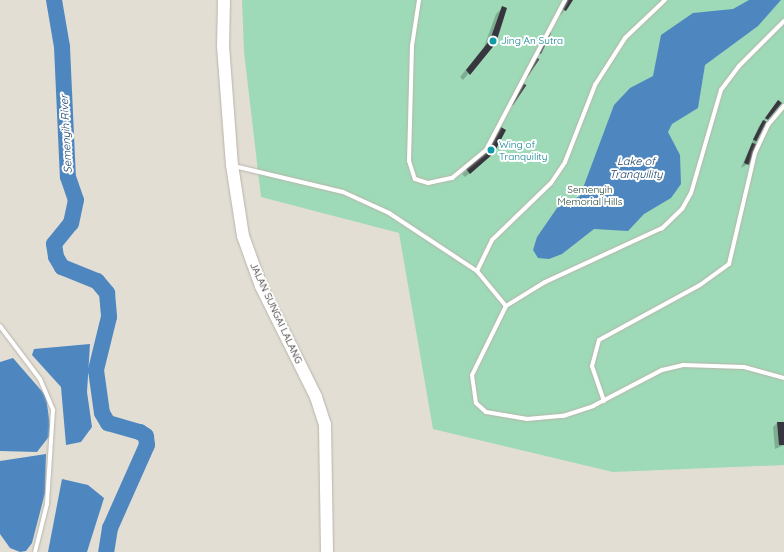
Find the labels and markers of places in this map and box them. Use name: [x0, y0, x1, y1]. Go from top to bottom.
place label: Jing An Sutra: [501, 35, 563, 47]
marker: Jing An Sutra: [488, 36, 498, 46]
place label: Wing of Tranquility: [499, 138, 547, 162]
marker: Wing of Tranquility: [486, 145, 496, 155]

